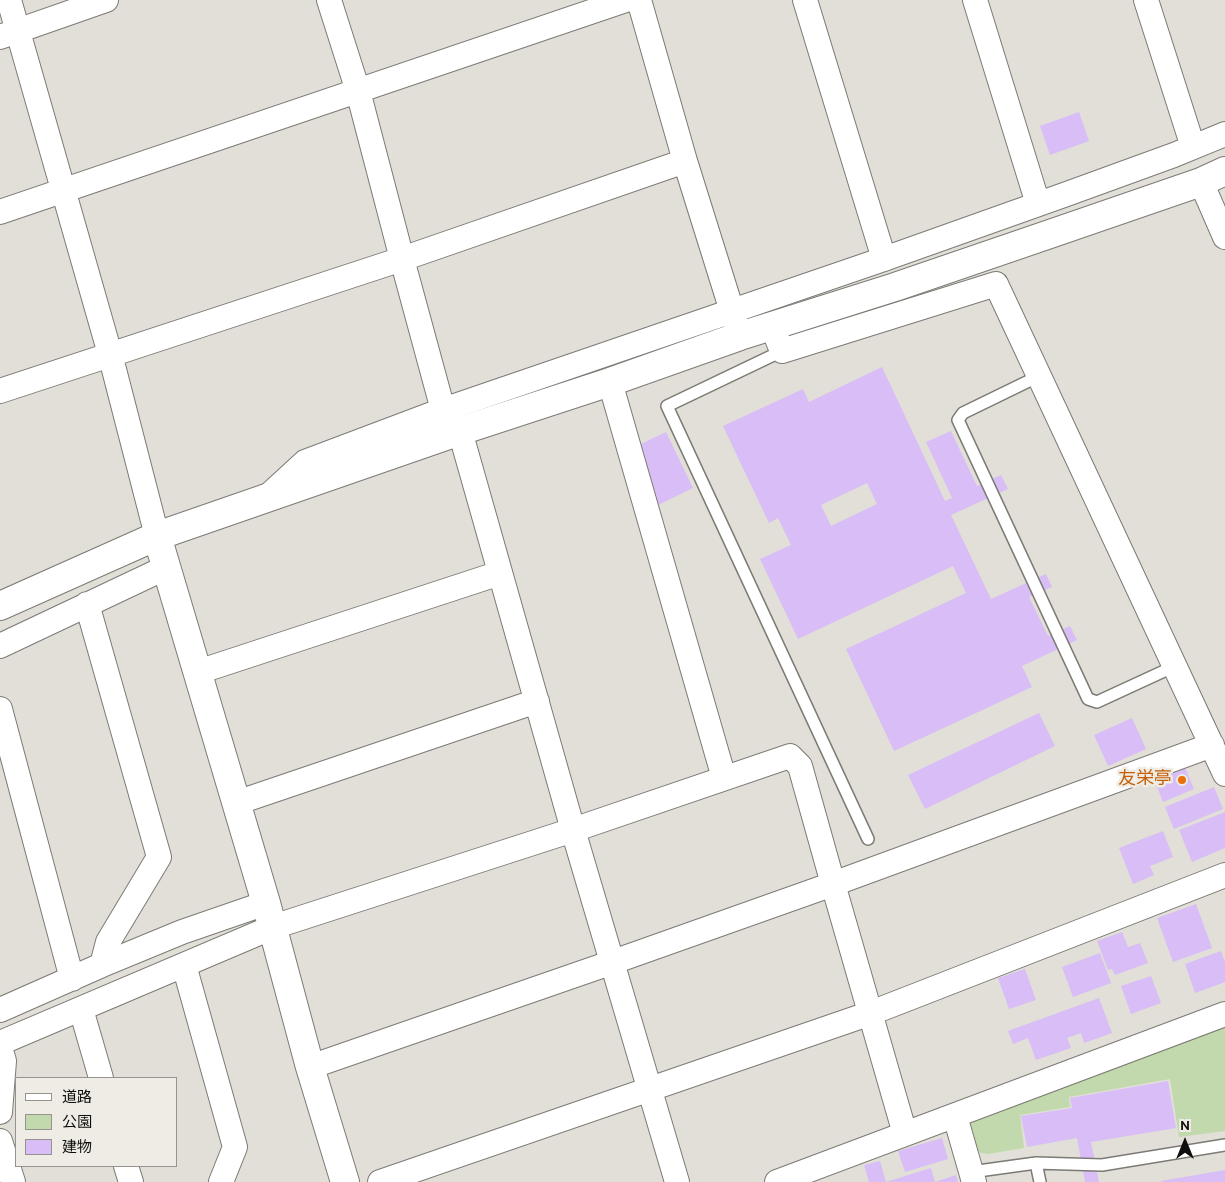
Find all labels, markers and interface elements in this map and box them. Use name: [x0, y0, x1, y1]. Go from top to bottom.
place label: 友栄亭: [1118, 769, 1172, 791]
marker: 友栄亭: [1176, 774, 1188, 786]
legend: [15, 1077, 178, 1167]
text: 道路: [62, 1089, 92, 1108]
text: 公園: [62, 1114, 92, 1133]
north arrow: [1160, 1117, 1210, 1167]
text: N: [1180, 1118, 1190, 1135]
text: 建物: [62, 1139, 92, 1158]

